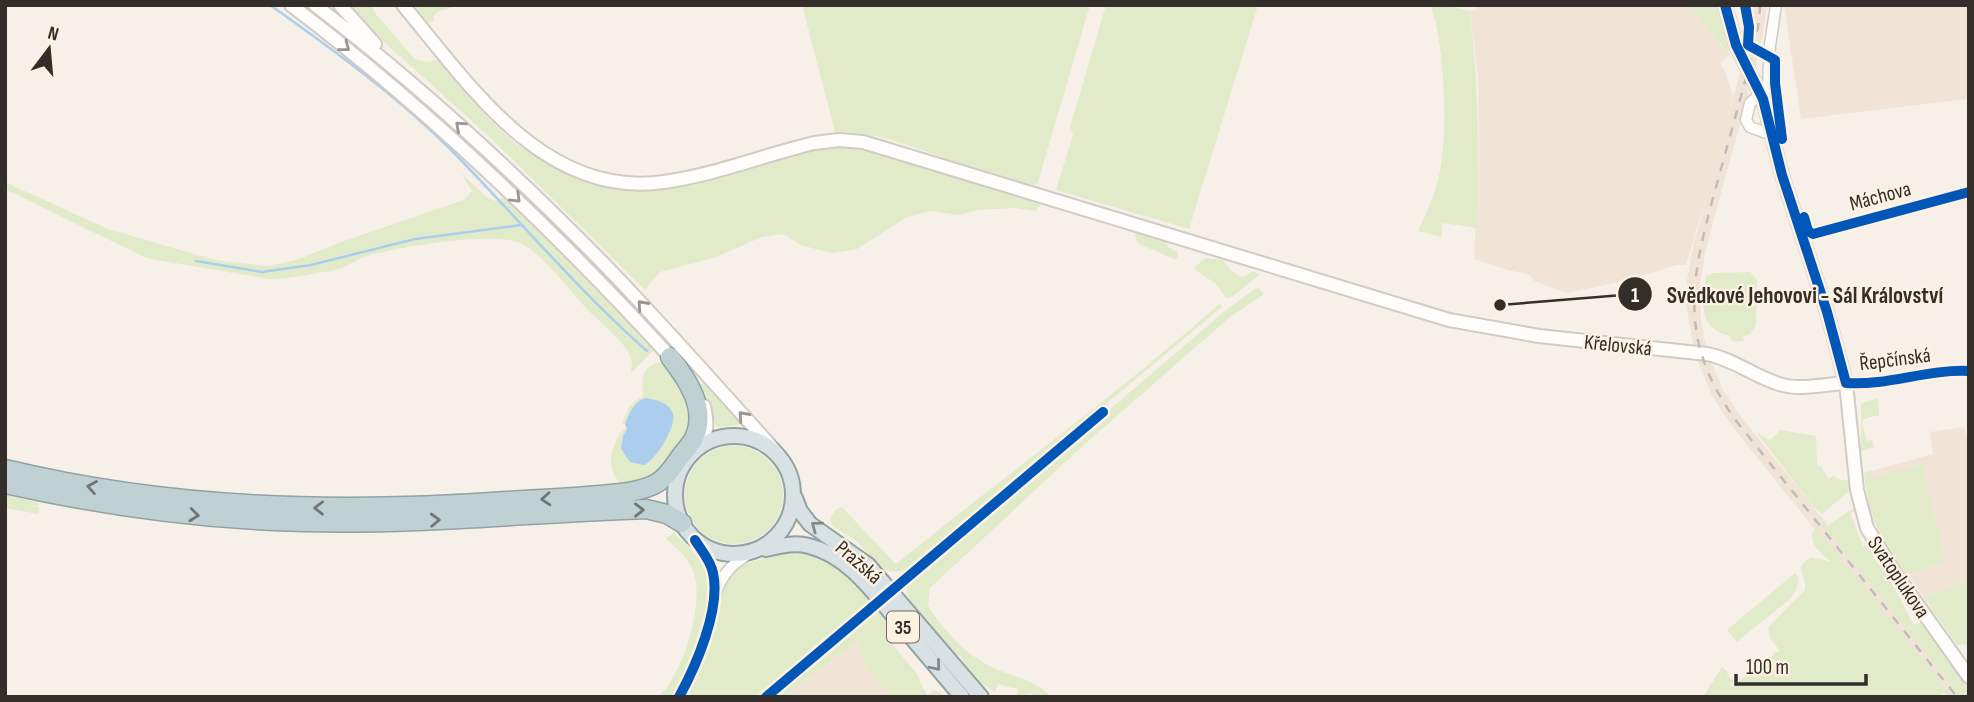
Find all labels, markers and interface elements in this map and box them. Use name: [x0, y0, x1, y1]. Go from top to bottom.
north arrow: [14, 14, 84, 84]
text: N: [45, 22, 61, 47]
one-way arrow: [337, 39, 350, 52]
one-way arrow: [455, 122, 468, 135]
street label: Máchova: [1847, 176, 1914, 217]
one-way arrow: [508, 189, 521, 202]
callout: Svědkové Jehovovi - Sál Království: [1617, 272, 1957, 316]
text: Svědkové Jehovovi - Sál Království: [1667, 282, 1944, 310]
text: 1: [1631, 283, 1639, 308]
one-way arrow: [638, 300, 650, 313]
street label: Křelovská: [1583, 330, 1653, 361]
street label: Řepčínská: [1858, 343, 1932, 376]
one-way arrow: [739, 411, 751, 424]
one-way arrow: [87, 480, 98, 495]
one-way arrow: [540, 491, 551, 506]
one-way arrow: [313, 500, 323, 516]
one-way arrow: [634, 502, 645, 517]
one-way arrow: [189, 508, 200, 523]
one-way arrow: [430, 513, 441, 528]
one-way arrow: [811, 522, 823, 535]
street label: Svatoplukova: [1862, 532, 1935, 623]
street label: Pražská: [830, 535, 887, 589]
road number: 35: [887, 612, 919, 642]
scale bar: [1736, 642, 1866, 686]
text: 100 m: [1746, 655, 1789, 680]
one-way arrow: [928, 658, 940, 671]

